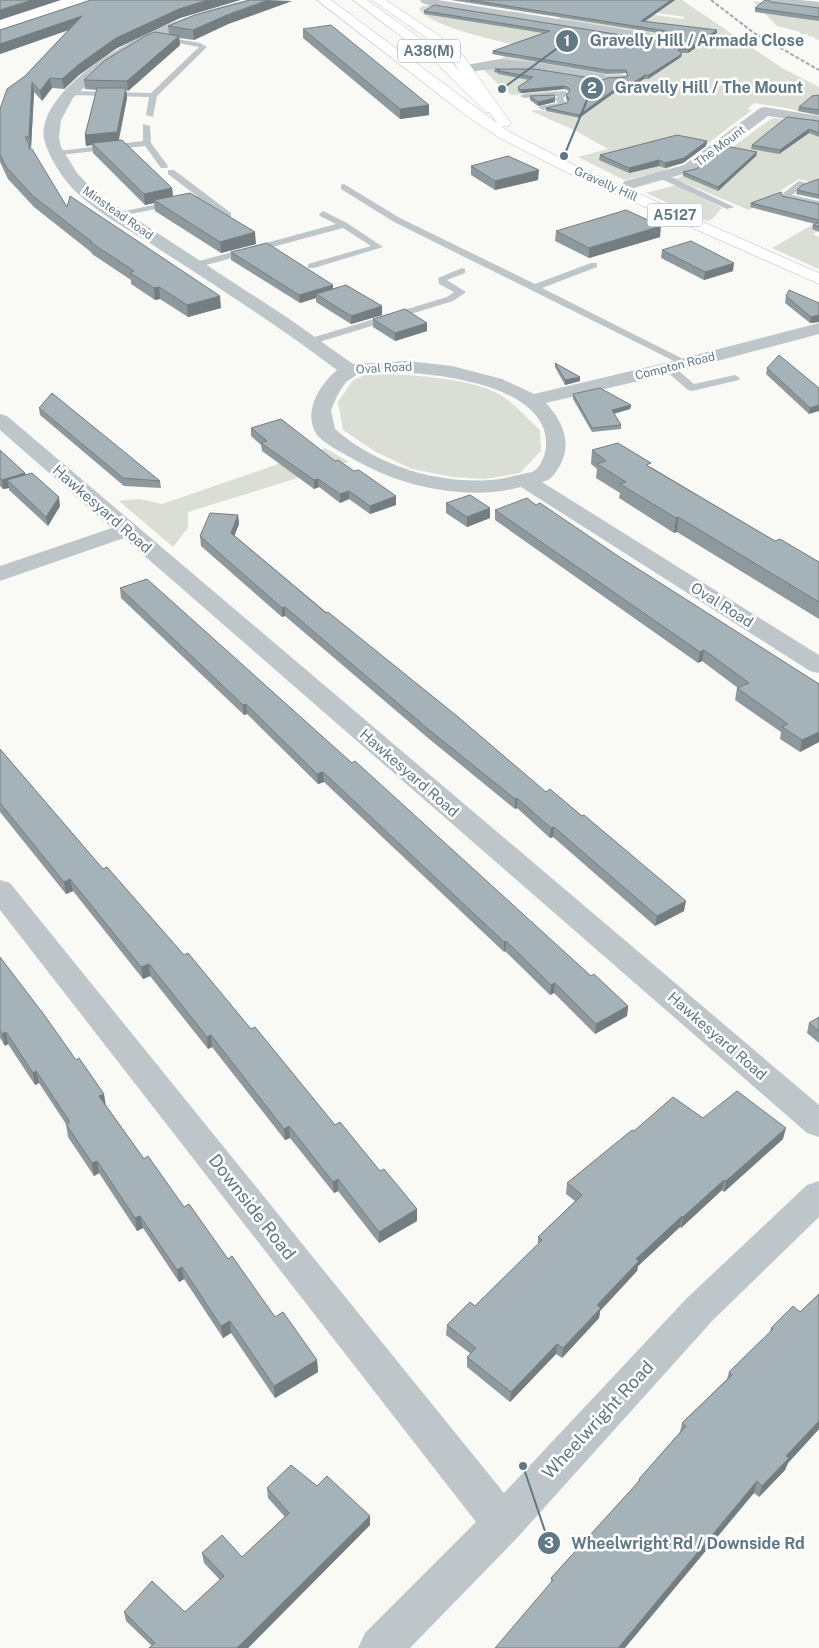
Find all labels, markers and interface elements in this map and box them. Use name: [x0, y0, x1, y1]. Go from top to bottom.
callout: Gravelly Hill / Armada Close: [554, 25, 814, 56]
text: Gravelly Hill / Armada Close: [590, 31, 804, 50]
text: 1: [564, 32, 570, 49]
road number: A38(M): [398, 40, 460, 62]
callout: Gravelly Hill / The Mount: [580, 72, 813, 103]
text: Gravelly Hill / The Mount: [615, 78, 804, 97]
text: 2: [587, 79, 597, 96]
street label: The Mount: [692, 122, 748, 169]
street label: Gravelly Hill: [572, 164, 640, 204]
street label: Minstead Road: [80, 184, 156, 242]
road number: A5127: [648, 204, 702, 226]
street label: Compton Road: [634, 349, 716, 383]
street label: Oval Road: [356, 360, 412, 376]
street label: Hawkesyard Road: [49, 461, 155, 556]
street label: Oval Road: [688, 579, 757, 630]
street label: Hawkesyard Road: [356, 725, 462, 820]
street label: Hawkesyard Road: [664, 988, 770, 1083]
street label: Downside Road: [205, 1150, 300, 1264]
street label: Wheelwright Road: [538, 1356, 658, 1483]
callout: Wheelwright Rd / Downside Rd: [537, 1528, 815, 1559]
text: 3: [544, 1534, 554, 1551]
text: Wheelwright Rd / Downside Rd: [571, 1534, 805, 1553]

